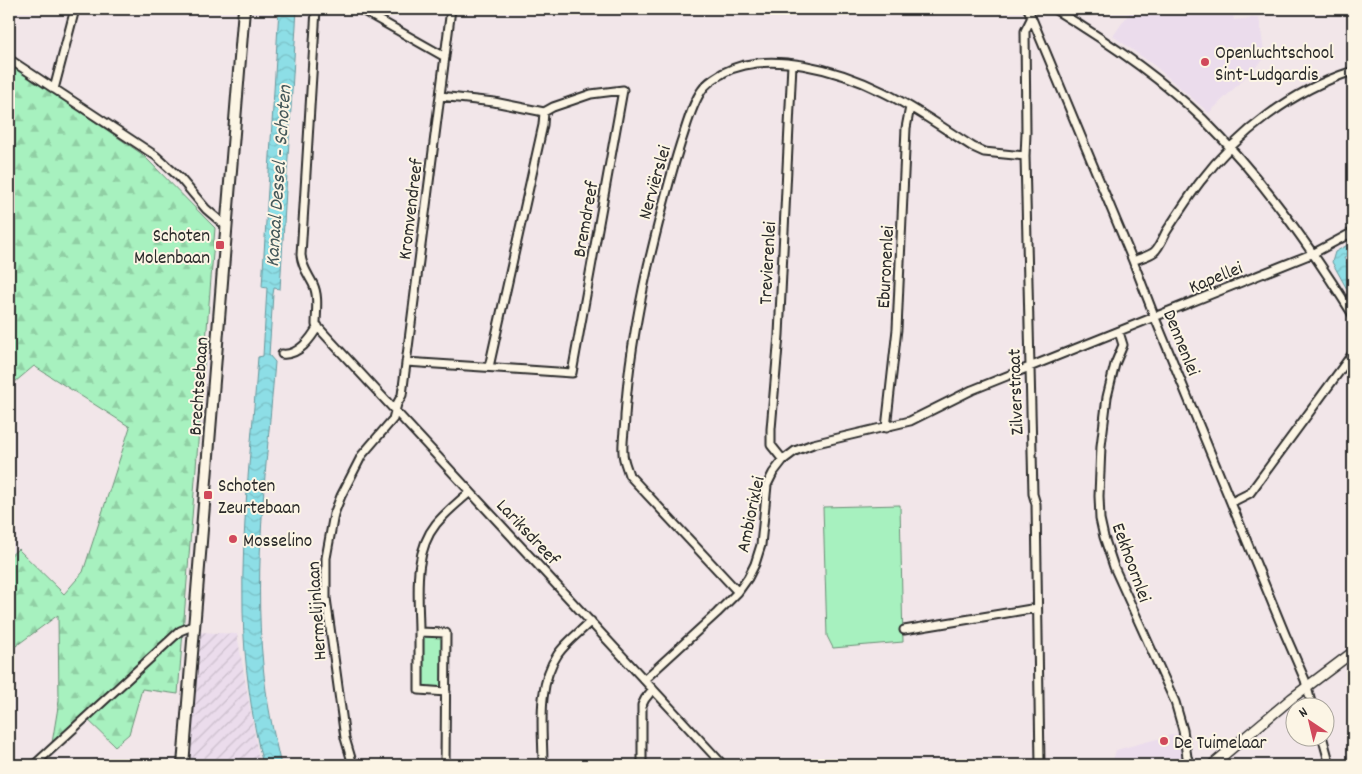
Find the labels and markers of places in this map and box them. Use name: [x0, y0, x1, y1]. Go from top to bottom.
place label: Openluchtschool Sint-Ludgardis: [1215, 41, 1334, 90]
marker: Openluchtschool Sint-Ludgardis: [1199, 56, 1211, 68]
place label: Schoten Molenbaan: [134, 224, 210, 273]
marker: Schoten Molenbaan: [214, 239, 226, 251]
place label: Schoten Zeurtebaan: [218, 474, 300, 523]
marker: Schoten Zeurtebaan: [202, 489, 214, 501]
place label: Mosselino: [243, 529, 312, 556]
marker: Mosselino: [227, 533, 239, 545]
place label: De Tuimelaar: [1174, 731, 1267, 758]
marker: De Tuimelaar: [1158, 735, 1170, 747]

